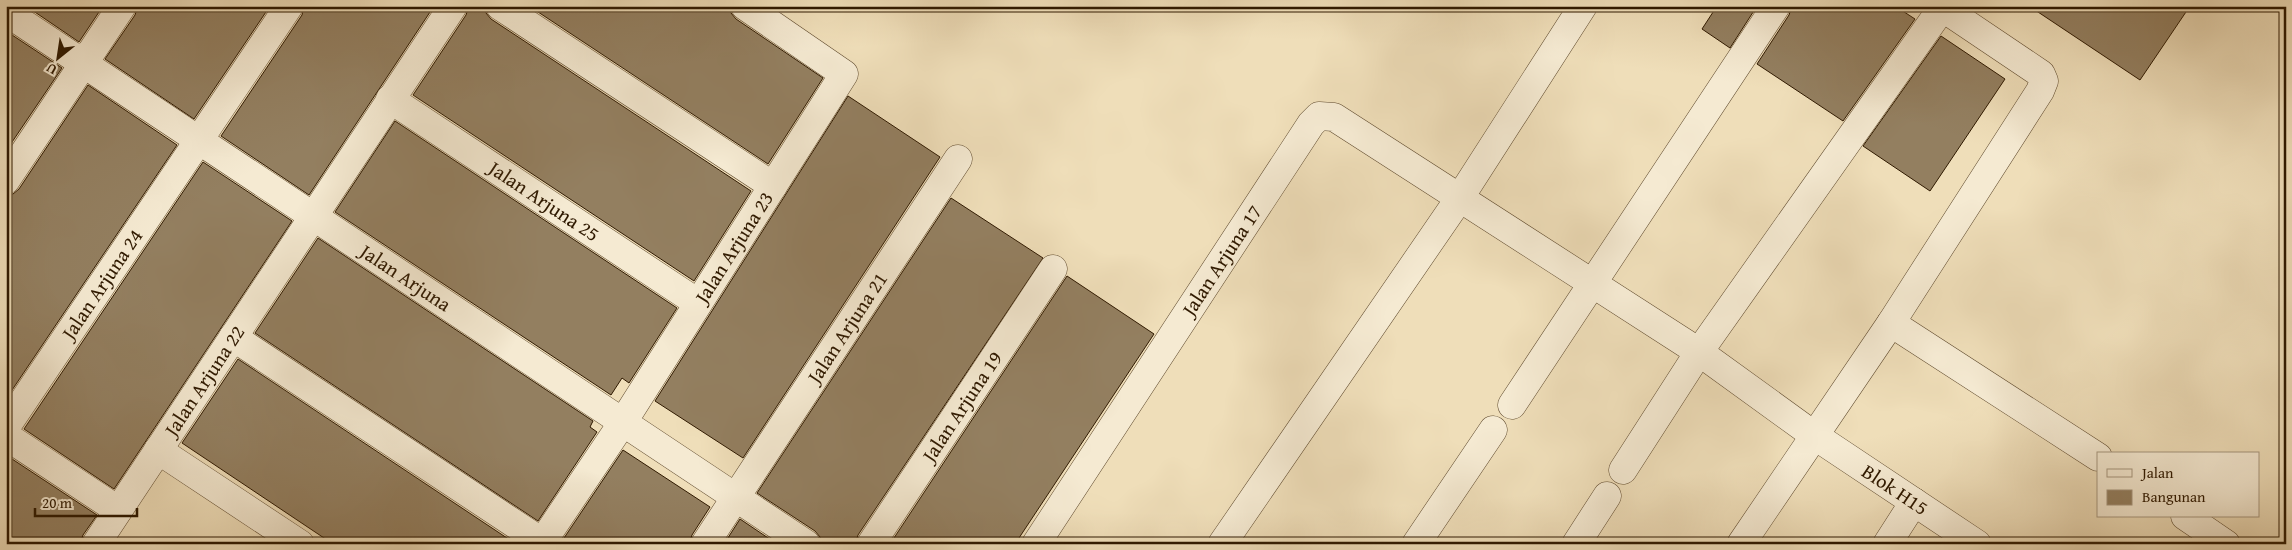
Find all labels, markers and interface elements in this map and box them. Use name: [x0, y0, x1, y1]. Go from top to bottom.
north arrow: [32, 32, 82, 82]
text: U: [42, 58, 61, 80]
street label: Jalan Arjuna 25: [481, 152, 606, 248]
street label: Jalan Arjuna 23: [686, 185, 780, 311]
street label: Jalan Arjuna 17: [1173, 199, 1268, 324]
street label: Jalan Arjuna 24: [52, 223, 149, 347]
street label: Jalan Arjuna: [352, 235, 458, 318]
street label: Jalan Arjuna 21: [798, 266, 894, 391]
street label: Jalan Arjuna 22: [155, 319, 251, 444]
street label: Jalan Arjuna 19: [913, 345, 1009, 470]
legend: [2097, 452, 2260, 518]
street label: Blok H15: [1856, 456, 1934, 522]
text: Jalan: [2140, 462, 2174, 483]
scale bar: [35, 485, 138, 517]
text: Bangunan: [2142, 486, 2206, 507]
text: 20 m: [42, 492, 73, 513]

